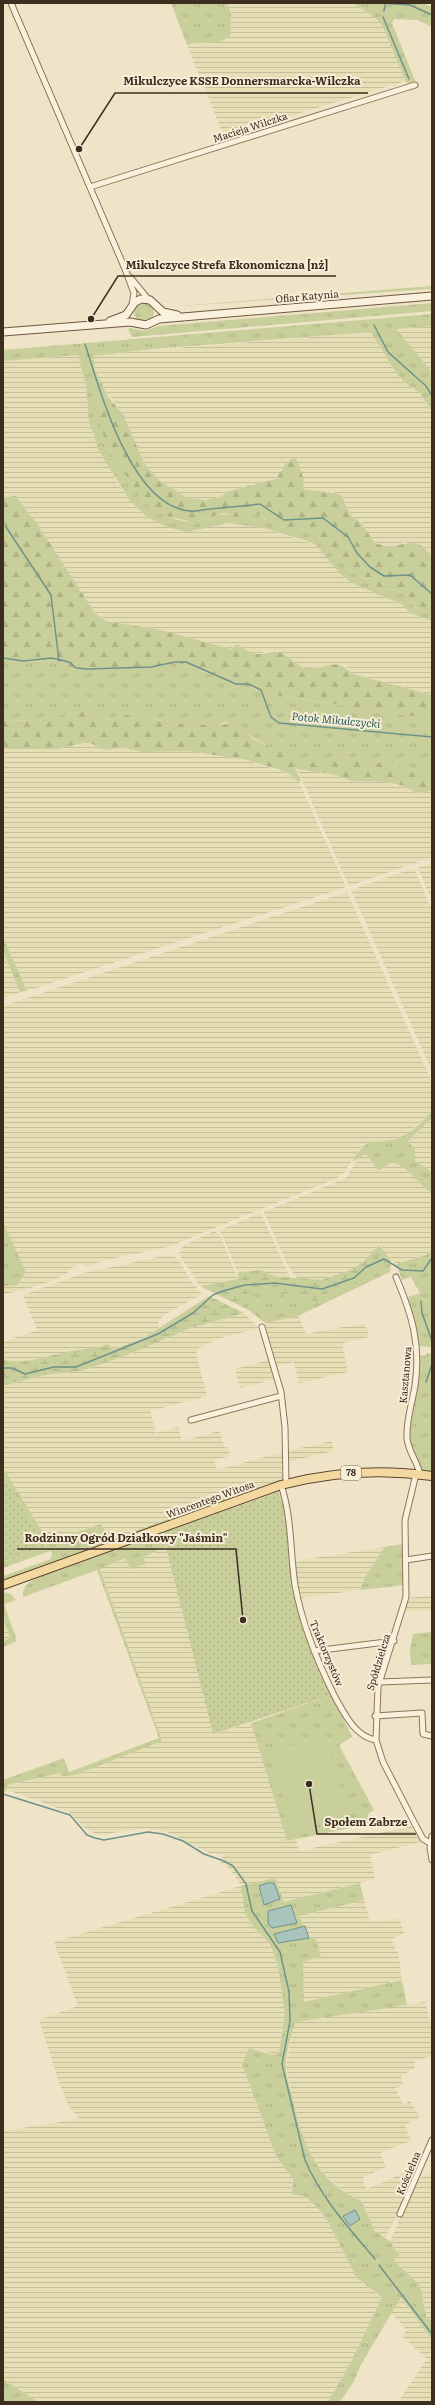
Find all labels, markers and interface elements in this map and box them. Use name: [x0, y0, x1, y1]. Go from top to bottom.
callout: Mikulczyce KSSE Donnersmarcka-Wilczka: [115, 70, 368, 93]
text: Mikulczyce KSSE Donnersmarcka-Wilczka: [123, 72, 361, 88]
street label: Macieja Wilczka: [211, 107, 290, 146]
callout: Mikulczyce Strefa Ekonomiczna [nż]: [118, 253, 336, 276]
text: Mikulczyce Strefa Ekonomiczna [nż]: [126, 256, 328, 272]
street label: Ofiar Katynia: [275, 285, 340, 306]
water label: Potok Mikulczycki: [291, 707, 382, 731]
street label: Kasztanowa: [395, 1345, 415, 1404]
road number: 78: [341, 1466, 361, 1480]
street label: Wincentego Witosa: [164, 1475, 257, 1521]
callout: Rodzinny Ogród Działkowy "Jaśmin": [17, 1526, 236, 1549]
text: Rodzinny Ogród Działkowy "Jaśmin": [24, 1529, 228, 1545]
street label: Traktorzystów: [307, 1617, 348, 1689]
street label: Spółdzielcza: [362, 1631, 393, 1692]
callout: Społem Zabrze: [317, 1811, 416, 1834]
text: Społem Zabrze: [325, 1813, 407, 1829]
street label: Kościelna: [392, 2148, 424, 2197]

